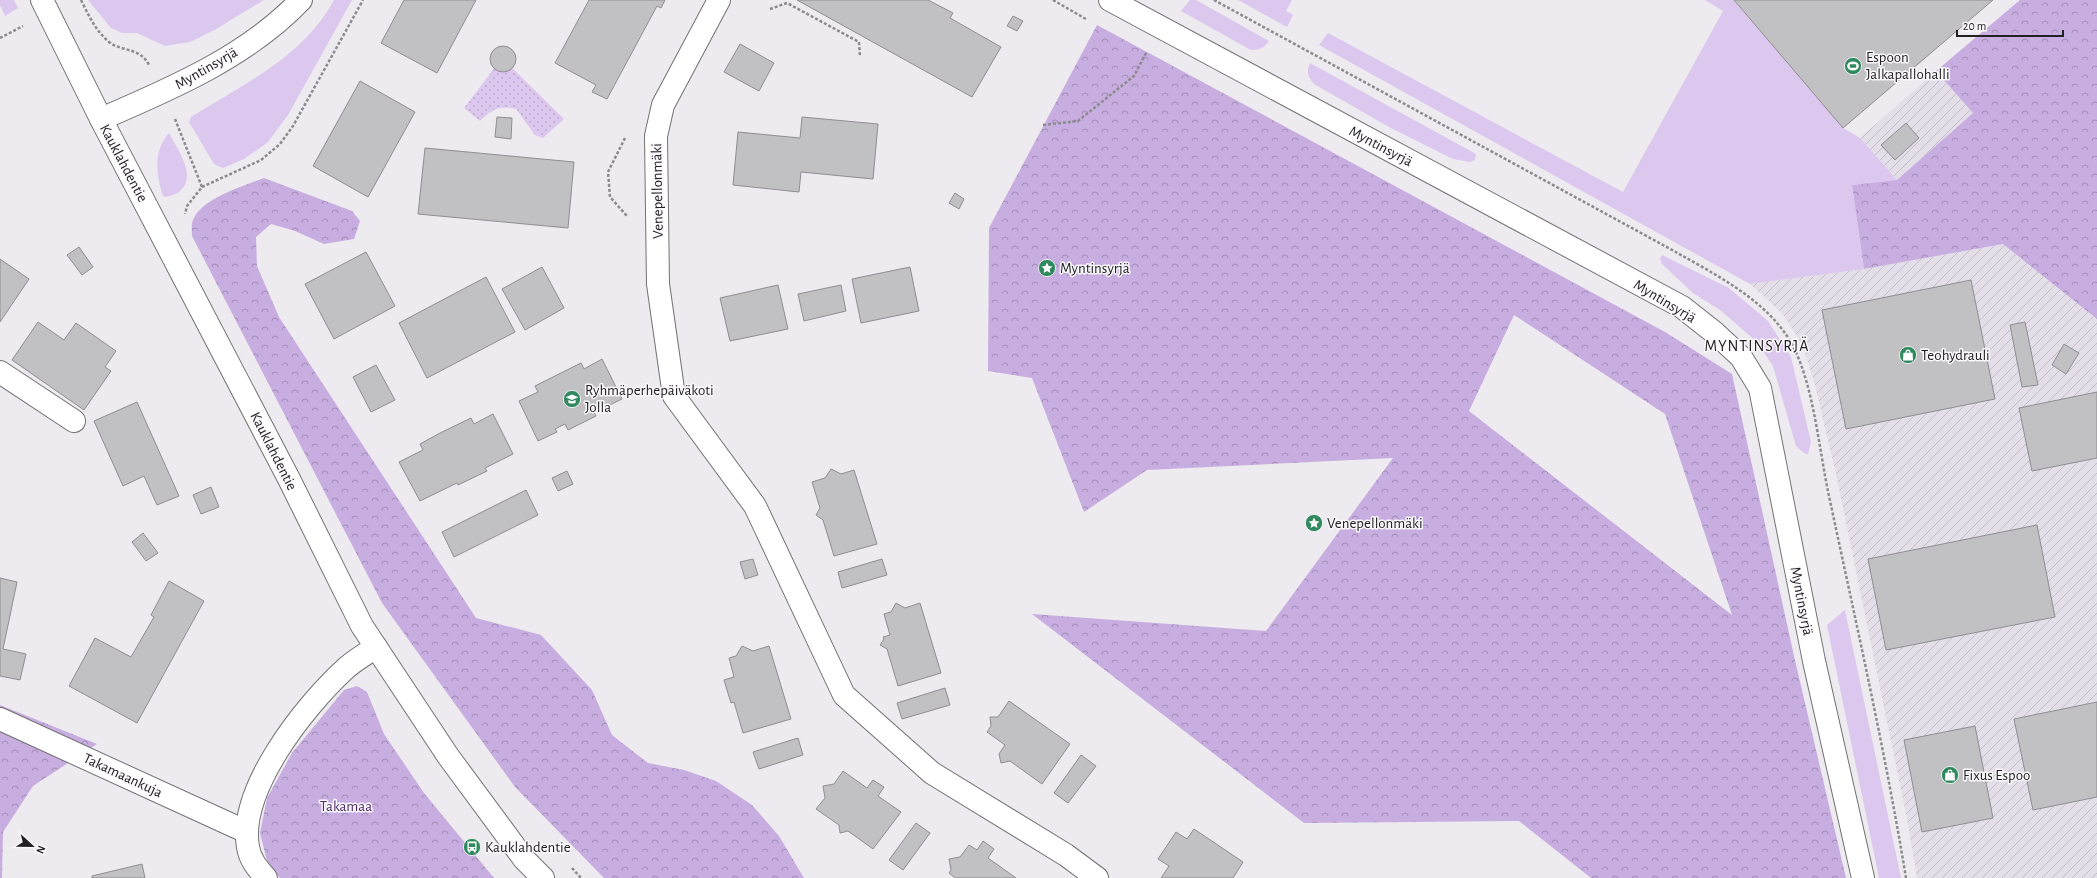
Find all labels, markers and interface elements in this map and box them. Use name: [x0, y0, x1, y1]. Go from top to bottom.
scale bar: [1957, 12, 2063, 38]
text: 20 m: [1963, 20, 1986, 32]
street label: Myntinsyrjä: [172, 45, 240, 92]
place label: Espoon Jalkapallohalli: [1866, 50, 1950, 82]
sports icon: Espoon Jalkapallohalli: [1843, 56, 1863, 76]
street label: Kauklahdentie: [97, 122, 150, 205]
street label: Myntinsyrjä: [1347, 123, 1415, 169]
street label: Venepellonmäki: [649, 143, 666, 239]
place icon: Myntinsyrjä: [1037, 258, 1057, 278]
place label: Myntinsyrjä: [1060, 261, 1130, 276]
street label: Myntinsyrjä: [1631, 277, 1698, 326]
district label: MYNTINSYRJÄ: [1705, 336, 1809, 354]
shop icon: Teohydrauli: [1898, 345, 1918, 365]
place label: Teohydrauli: [1921, 348, 1990, 363]
place label: Ryhmäperhepäiväkoti Jolla: [585, 383, 714, 415]
school or university icon: Ryhmäperhepäiväkoti Jolla: [562, 389, 582, 409]
street label: Kauklahdentie: [247, 410, 300, 493]
place icon: Venepellonmäki: [1304, 513, 1324, 533]
place label: Venepellonmäki: [1327, 516, 1423, 531]
street label: Myntinsyrjä: [1788, 566, 1816, 637]
street label: Takamaankuja: [81, 751, 165, 800]
shop icon: Fixus Espoo: [1940, 765, 1960, 785]
place label: Fixus Espoo: [1963, 768, 2031, 783]
park label: Takamaa: [320, 799, 372, 814]
north arrow: [12, 826, 52, 866]
bus stop icon: Kauklahdentie: [462, 837, 482, 857]
place label: Kauklahdentie: [485, 840, 571, 855]
text: N: [34, 844, 47, 855]

